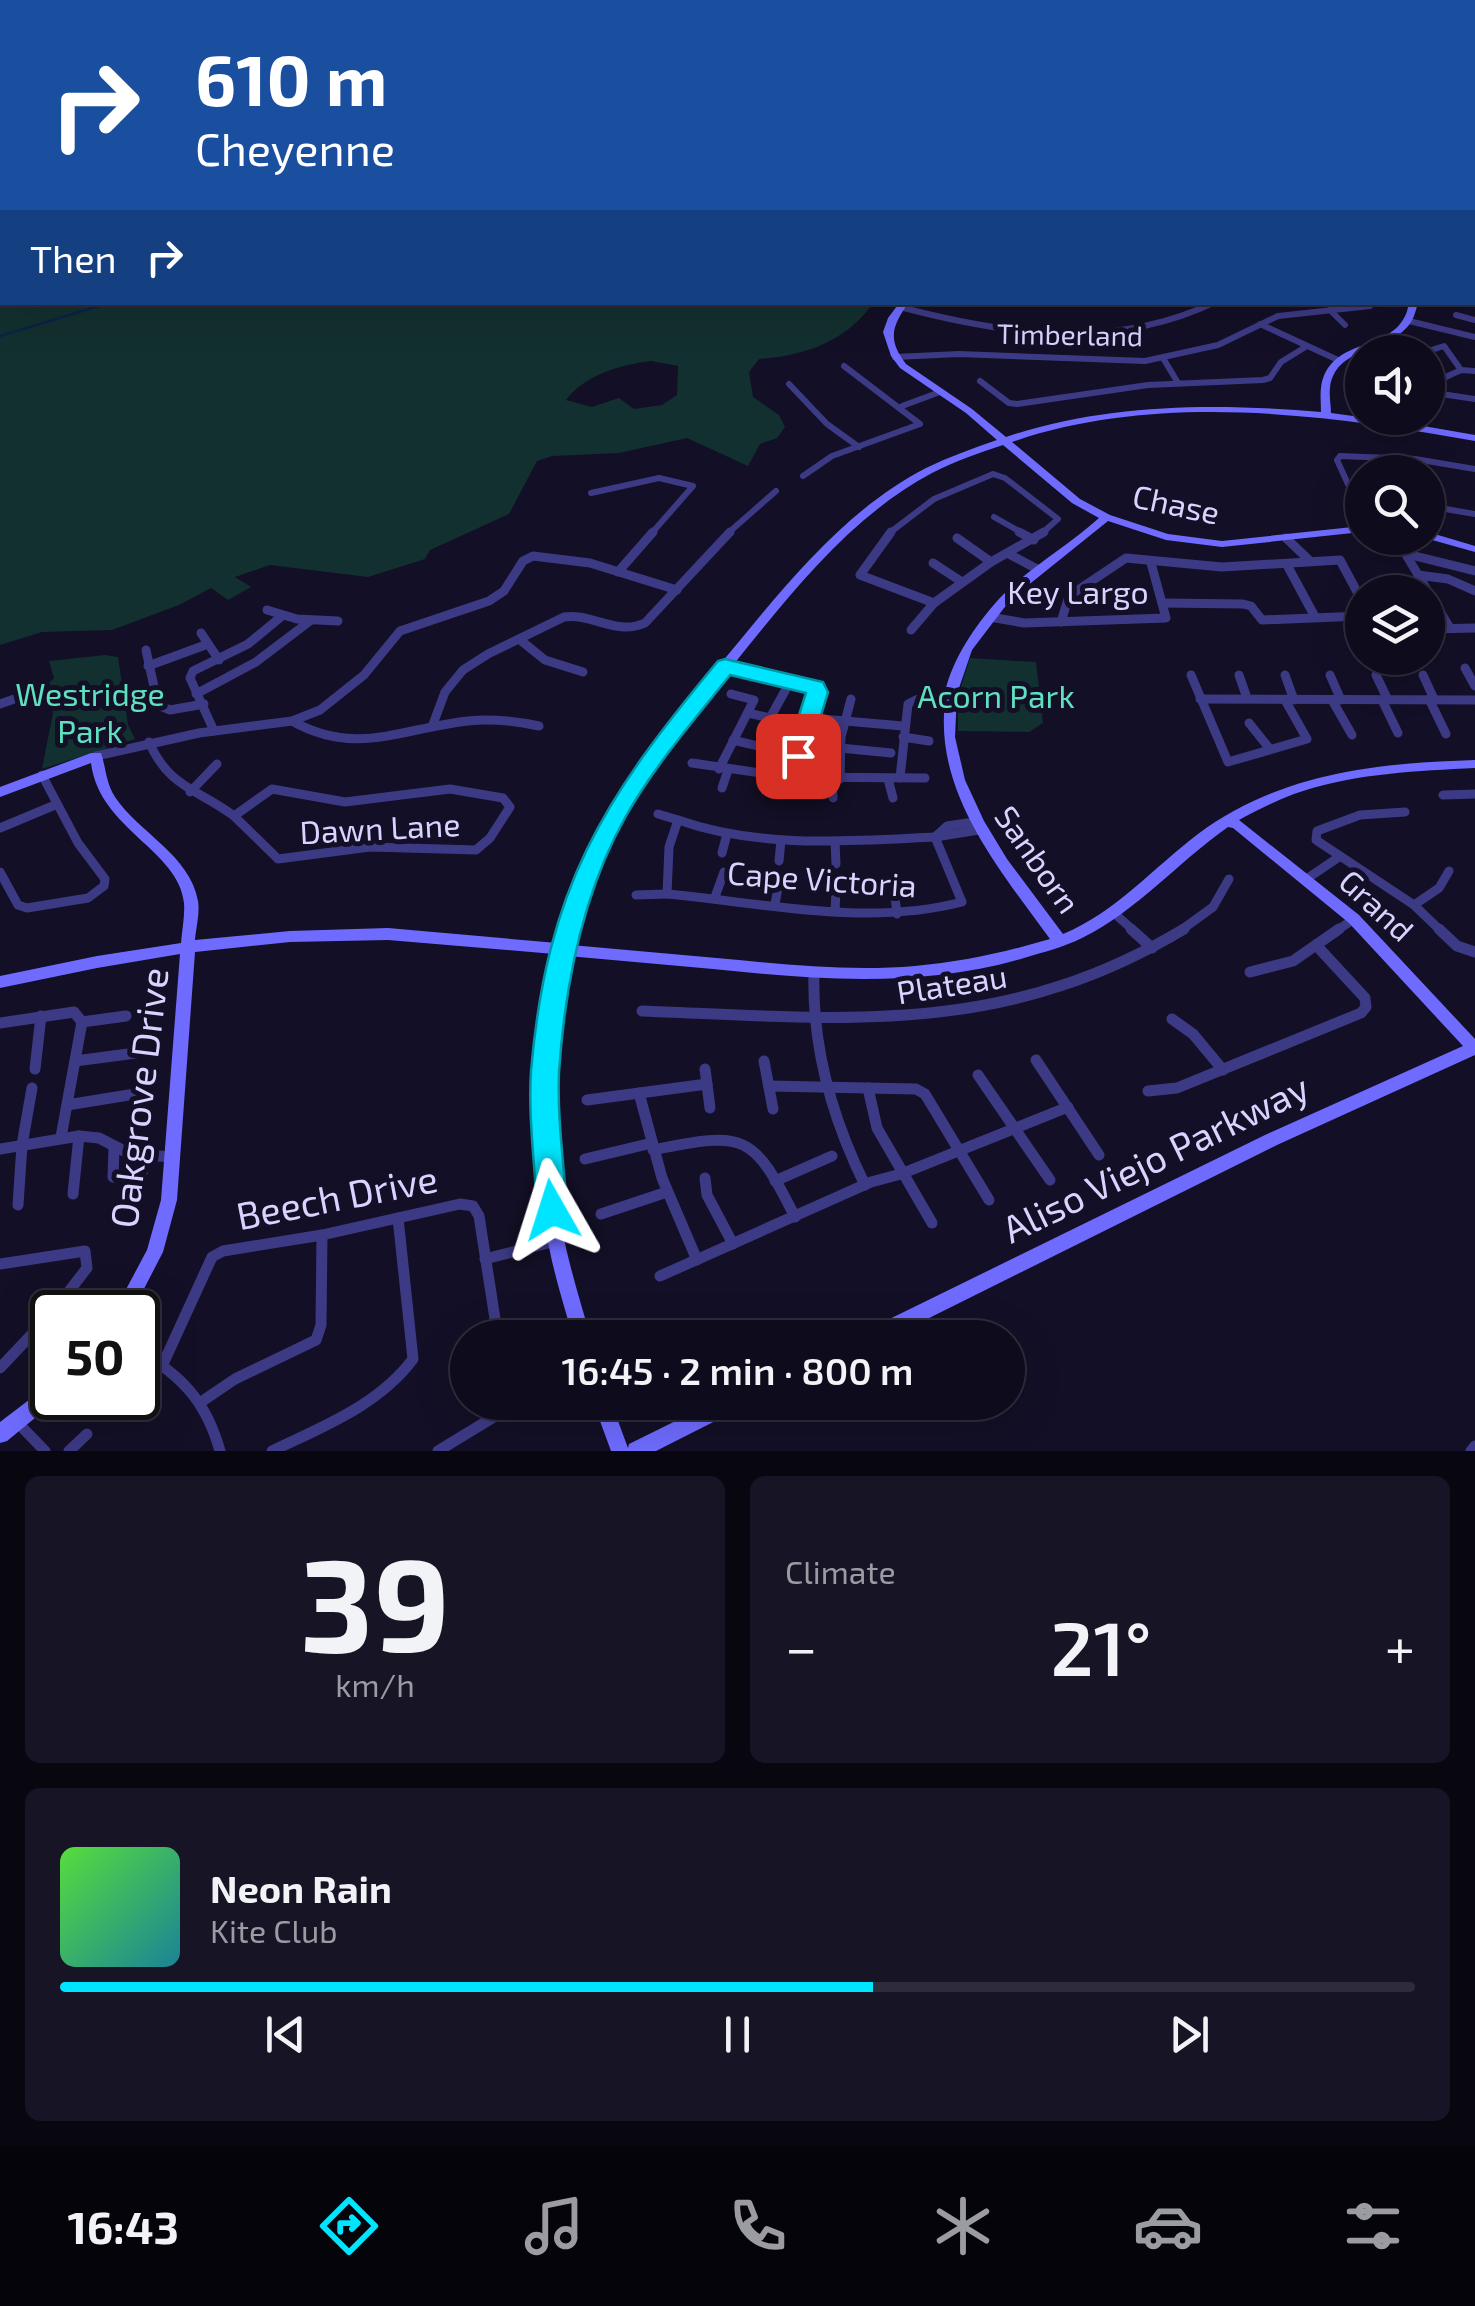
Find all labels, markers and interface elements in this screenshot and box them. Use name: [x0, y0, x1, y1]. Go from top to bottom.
text: 610 m: [195, 36, 388, 120]
icon: right: [30, 40, 160, 170]
text: Cheyenne: [195, 121, 395, 175]
icon: right: [137, 230, 192, 285]
text: Then: [30, 235, 117, 281]
street label: Timberland: [997, 316, 1143, 352]
map controls: [1345, 335, 1445, 675]
button: sound: [1345, 335, 1445, 435]
button: search: [1345, 455, 1445, 555]
street label: Chase: [1130, 475, 1223, 531]
street label: Key Largo: [1007, 572, 1149, 610]
button: layers: [1345, 575, 1445, 675]
park label: Westridge Park: [15, 674, 165, 749]
park label: Acorn Park: [917, 676, 1075, 714]
pin: [756, 714, 841, 799]
icon: arrive: [771, 729, 826, 784]
street label: Sanborn: [988, 798, 1089, 920]
street label: Dawn Lane: [299, 804, 461, 850]
street label: Cape Victoria: [726, 852, 918, 904]
street label: Grand: [1332, 861, 1422, 948]
street label: Plateau: [894, 956, 1010, 1010]
street label: Oakgrove Drive: [99, 965, 177, 1231]
street label: Aliso Viejo Parkway: [994, 1063, 1316, 1251]
street label: Beech Drive: [232, 1154, 441, 1238]
position arrow: [500, 1158, 604, 1262]
speed limit sign: 50: [30, 1290, 160, 1420]
text: 16:45 · 2 min · 800 m: [561, 1347, 914, 1393]
text: 39: [300, 1522, 450, 1678]
text: Climate: [785, 1552, 896, 1590]
text: 21°: [1051, 1601, 1151, 1691]
text: −: [785, 1613, 817, 1679]
text: +: [1385, 1613, 1415, 1679]
text: km/h: [335, 1665, 415, 1703]
text: Neon Rain: [210, 1865, 392, 1911]
text: Kite Club: [210, 1911, 338, 1949]
icon: previous: [258, 2007, 313, 2062]
icon: pause: [710, 2007, 765, 2062]
icon: next: [1162, 2007, 1217, 2062]
icon: directions: [314, 2191, 384, 2261]
icon: music: [519, 2191, 589, 2261]
icon: phone: [723, 2191, 793, 2261]
icon: climate: [928, 2191, 998, 2261]
icon: car: [1133, 2191, 1203, 2261]
icon: filters: [1338, 2191, 1408, 2261]
text: 16:43: [67, 2199, 179, 2253]

